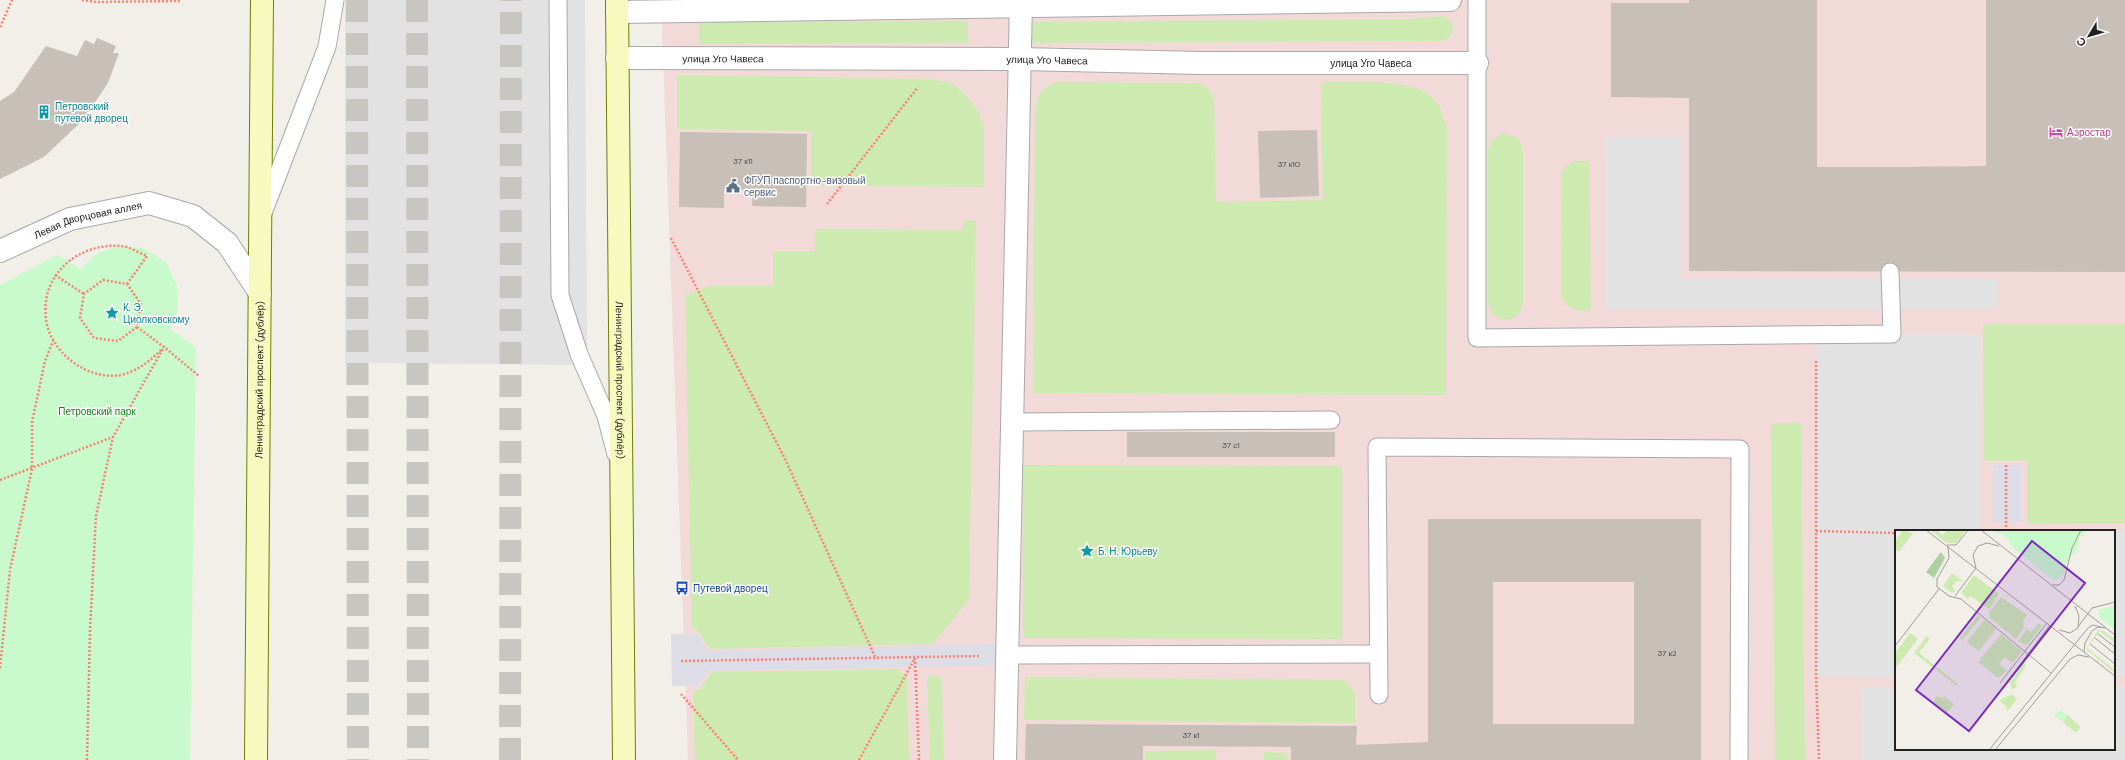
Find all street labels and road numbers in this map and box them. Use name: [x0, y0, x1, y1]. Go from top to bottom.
street label: улица Уго Чавеса: [682, 52, 764, 65]
street label: улица Уго Чавеса: [1006, 53, 1088, 67]
street label: улица Уго Чавеса: [1330, 57, 1412, 70]
street label: Левая Дворцовая аллея: [32, 199, 143, 242]
street label: Ленинградский проспект (дублёр): [252, 301, 267, 459]
street label: Ленинградский проспект (дублёр): [613, 301, 627, 459]

